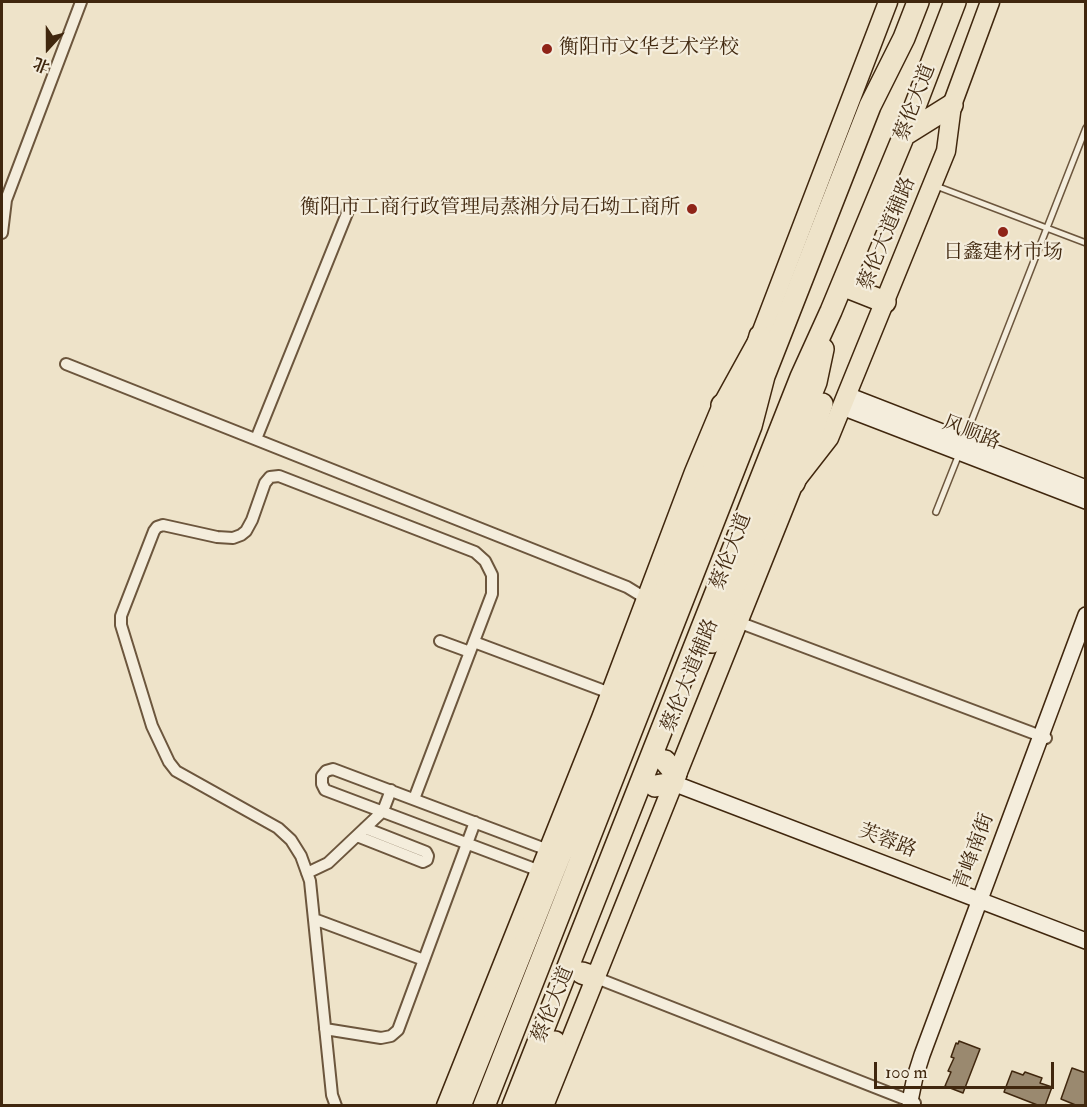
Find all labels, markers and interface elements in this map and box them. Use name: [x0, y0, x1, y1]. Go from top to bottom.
north arrow: [18, 18, 78, 78]
place label: 衡阳市文华艺术学校: [559, 37, 739, 61]
marker: 衡阳市文华艺术学校: [540, 42, 554, 56]
text: 北: [30, 53, 53, 77]
street label: 蔡伦大道: [890, 61, 942, 145]
street label: 蔡伦大道辅路: [854, 174, 922, 294]
place label: 衡阳市工商行政管理局蒸湘分局石坳工商所: [300, 197, 680, 221]
marker: 衡阳市工商行政管理局蒸湘分局石坳工商所: [685, 202, 699, 216]
marker: 日鑫建材市场: [996, 225, 1010, 239]
place label: 日鑫建材市场: [943, 242, 1063, 266]
street label: 风顺路: [939, 412, 1003, 456]
street label: 蔡伦大道: [706, 510, 758, 594]
street label: 蔡伦大道辅路: [657, 616, 725, 736]
street label: 青峰南街: [950, 810, 1000, 894]
street label: 芙蓉路: [855, 820, 919, 864]
street label: 蔡伦大道: [528, 963, 580, 1047]
scale bar: [877, 1050, 1057, 1088]
text: 100 m: [885, 1061, 928, 1084]

